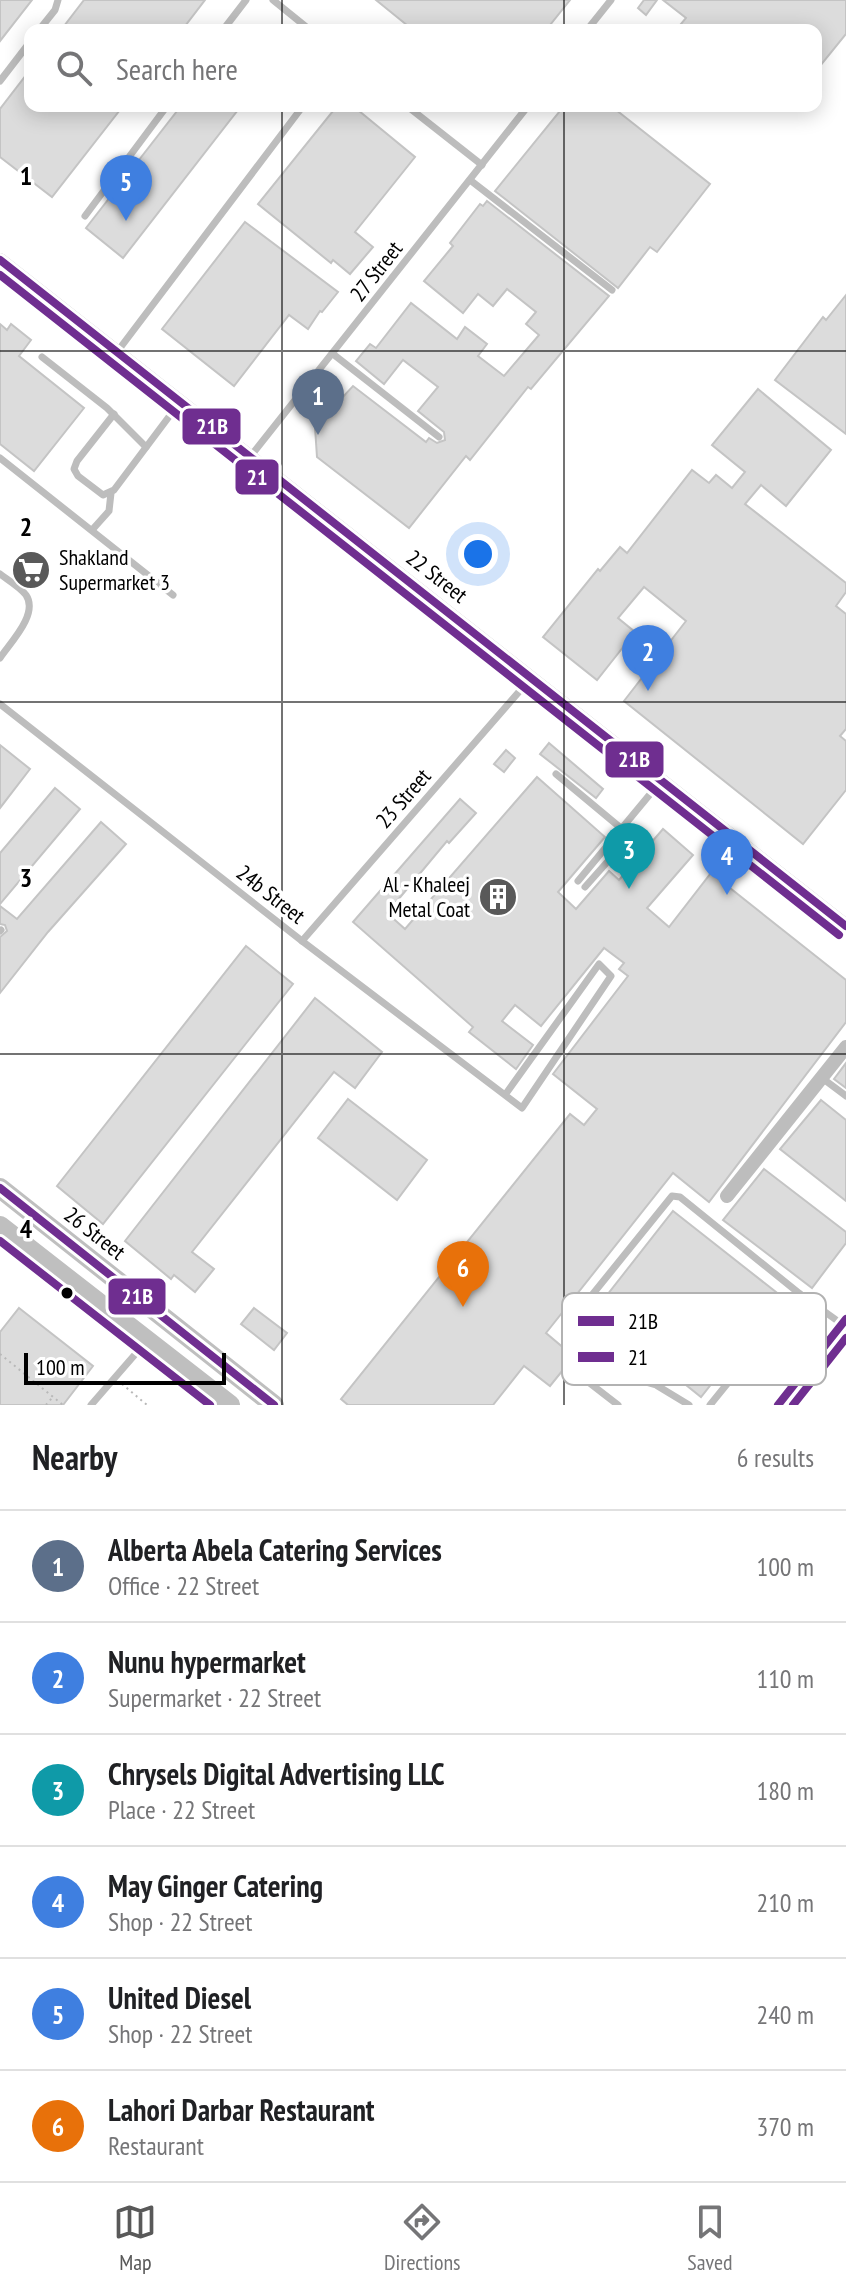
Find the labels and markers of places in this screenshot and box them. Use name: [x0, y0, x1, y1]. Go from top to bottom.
pin: 5: [100, 155, 152, 221]
pin: 1: [292, 369, 344, 435]
place label: Shakland Supermarket 3: [59, 543, 170, 596]
supermarket icon: Shakland Supermarket 3: [10, 549, 52, 591]
pin: 2: [622, 625, 674, 691]
pin: 3: [603, 823, 655, 889]
pin: 4: [701, 829, 753, 895]
place label: Al - Khaleej Metal Coat: [383, 870, 470, 923]
building icon: Al - Khaleej Metal Coat: [477, 876, 519, 918]
pin: 6: [437, 1241, 489, 1307]
unlabelled marker: [59, 1285, 75, 1301]

